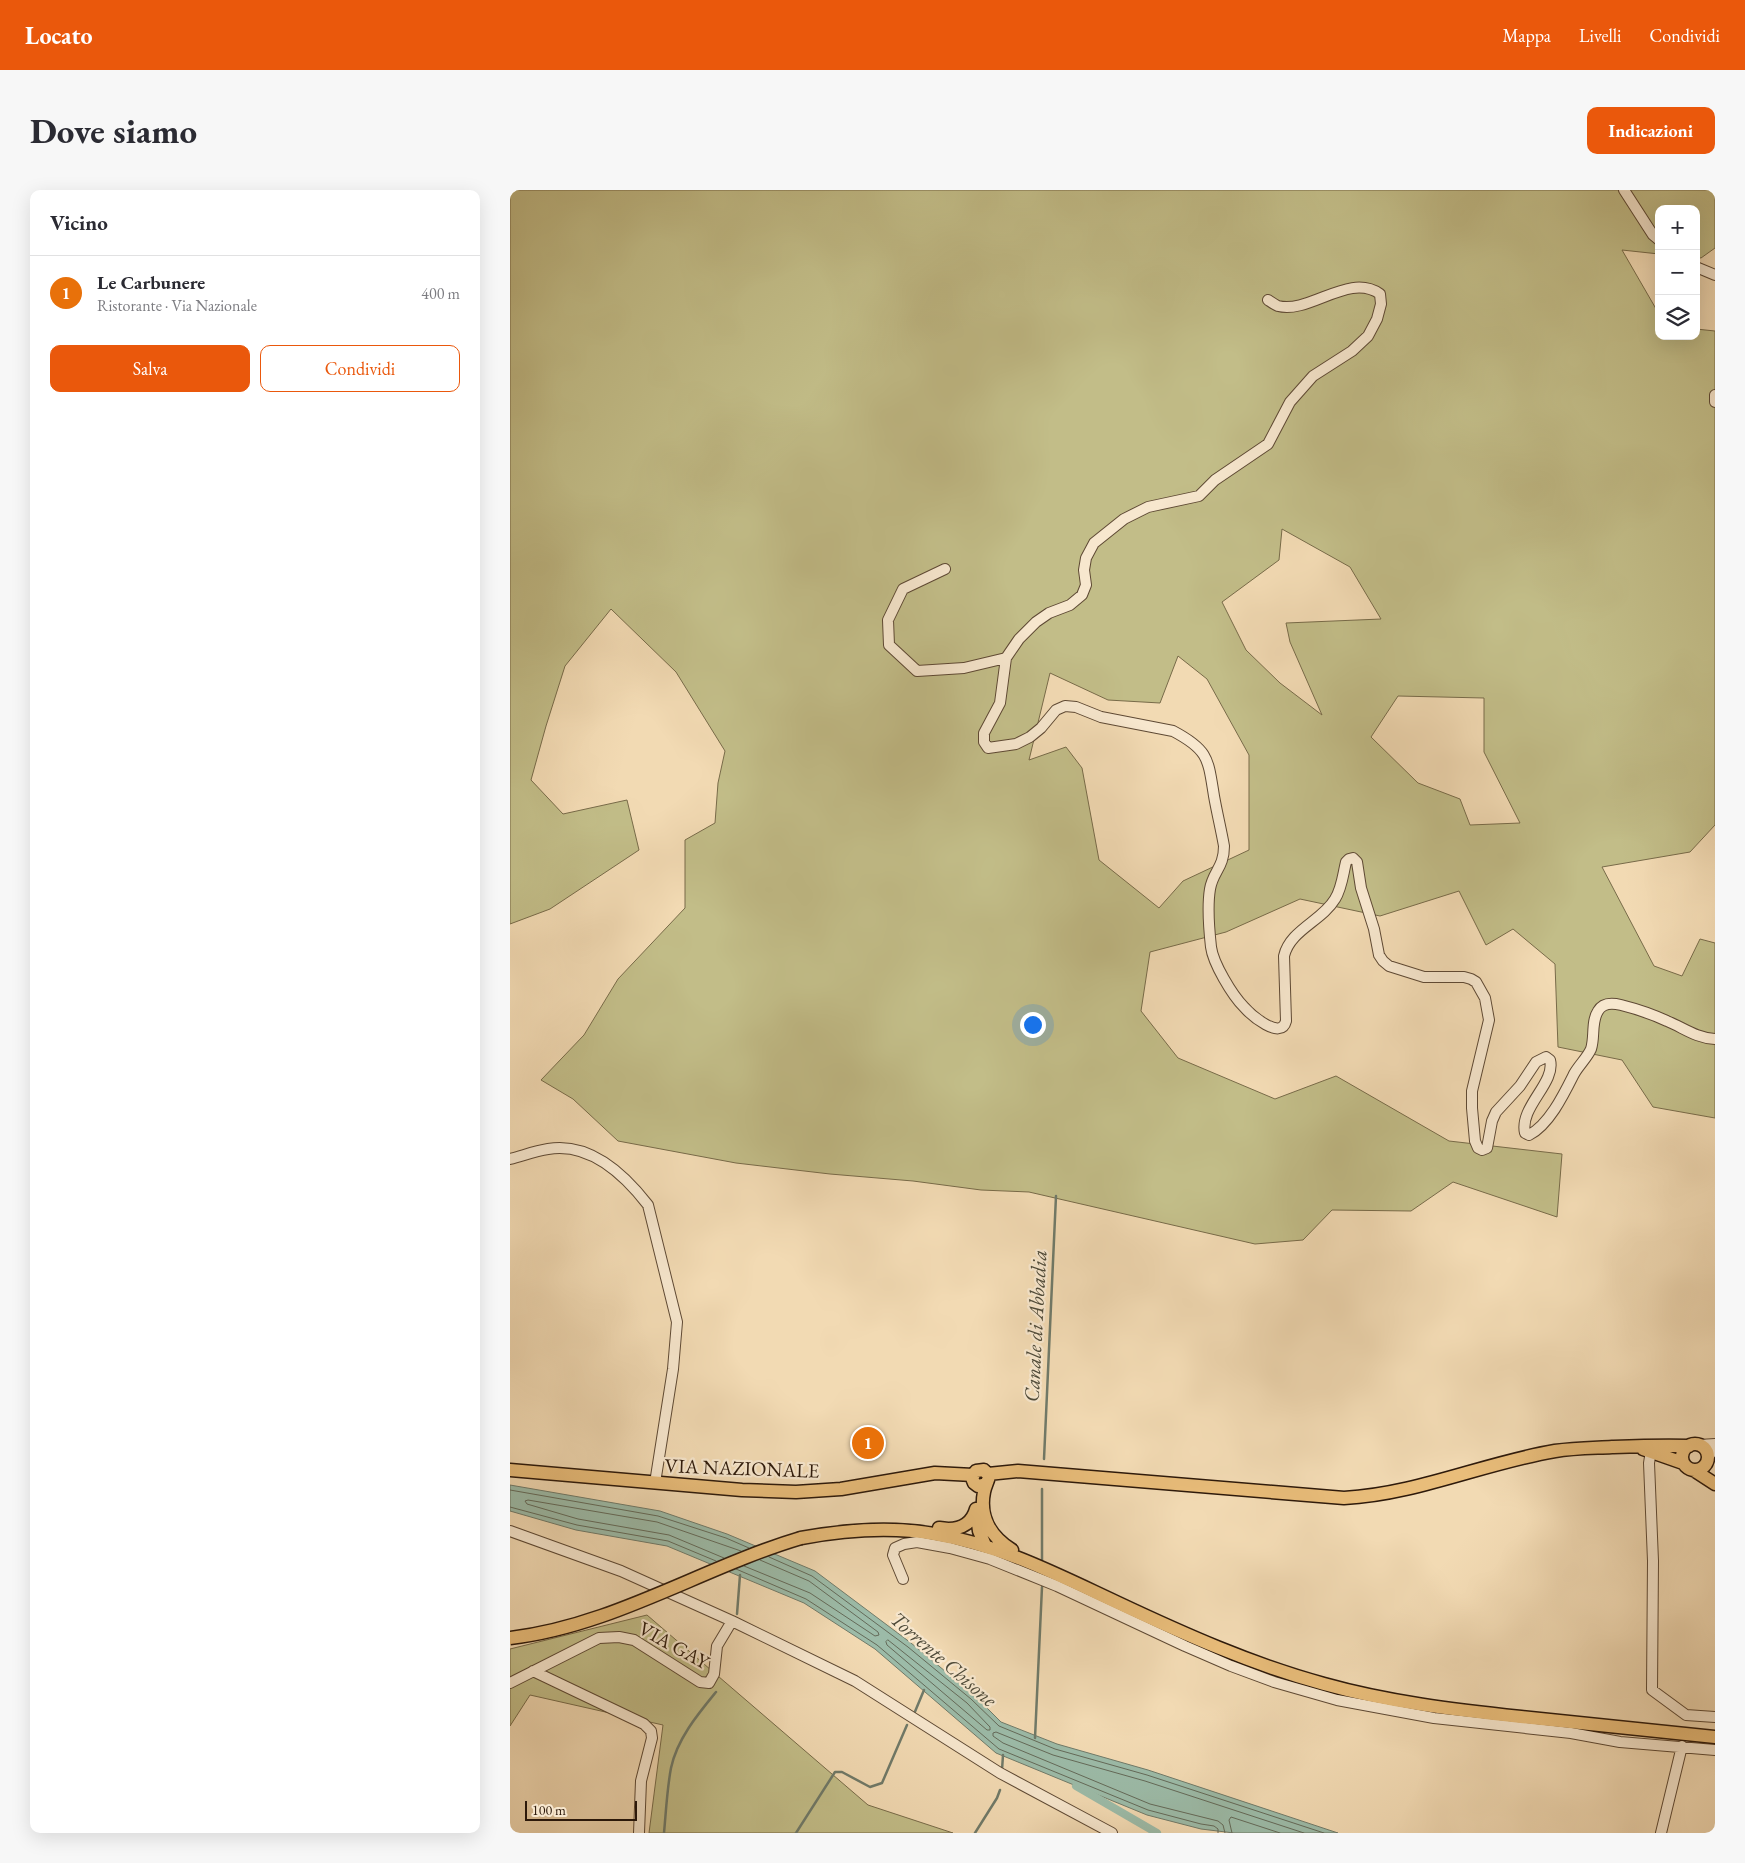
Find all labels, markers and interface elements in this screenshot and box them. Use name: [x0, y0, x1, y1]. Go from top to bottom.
text: Locato: [25, 20, 93, 51]
text: Mappa: [1502, 24, 1551, 47]
text: Livelli: [1579, 24, 1621, 47]
text: Condividi: [1649, 24, 1720, 47]
button: Indicazioni: [1587, 107, 1715, 154]
text: Dove siamo: [30, 108, 197, 153]
map controls: [1655, 205, 1700, 340]
button: +: [1655, 205, 1700, 250]
text: Vicino: [50, 209, 108, 236]
button: −: [1655, 250, 1700, 295]
text: Le Carbunere: [97, 270, 205, 295]
text: 1: [62, 283, 70, 304]
text: 400 m: [421, 283, 460, 304]
text: Ristorante · Via Nazionale: [97, 295, 257, 316]
button: layers: [1655, 295, 1700, 340]
button: Salva: [50, 345, 250, 392]
button: Condividi: [260, 345, 460, 392]
your location: [1020, 1012, 1046, 1038]
water label: Canale di Abbadia: [1018, 1249, 1052, 1403]
pin: 1: [852, 1424, 884, 1462]
street label: VIA NAZIONALE: [664, 1452, 820, 1484]
water label: Torrente Chisone: [885, 1605, 1004, 1713]
street label: VIA GAY: [634, 1615, 715, 1676]
scale bar: [525, 1798, 638, 1821]
text: 100 m: [532, 1801, 566, 1819]

